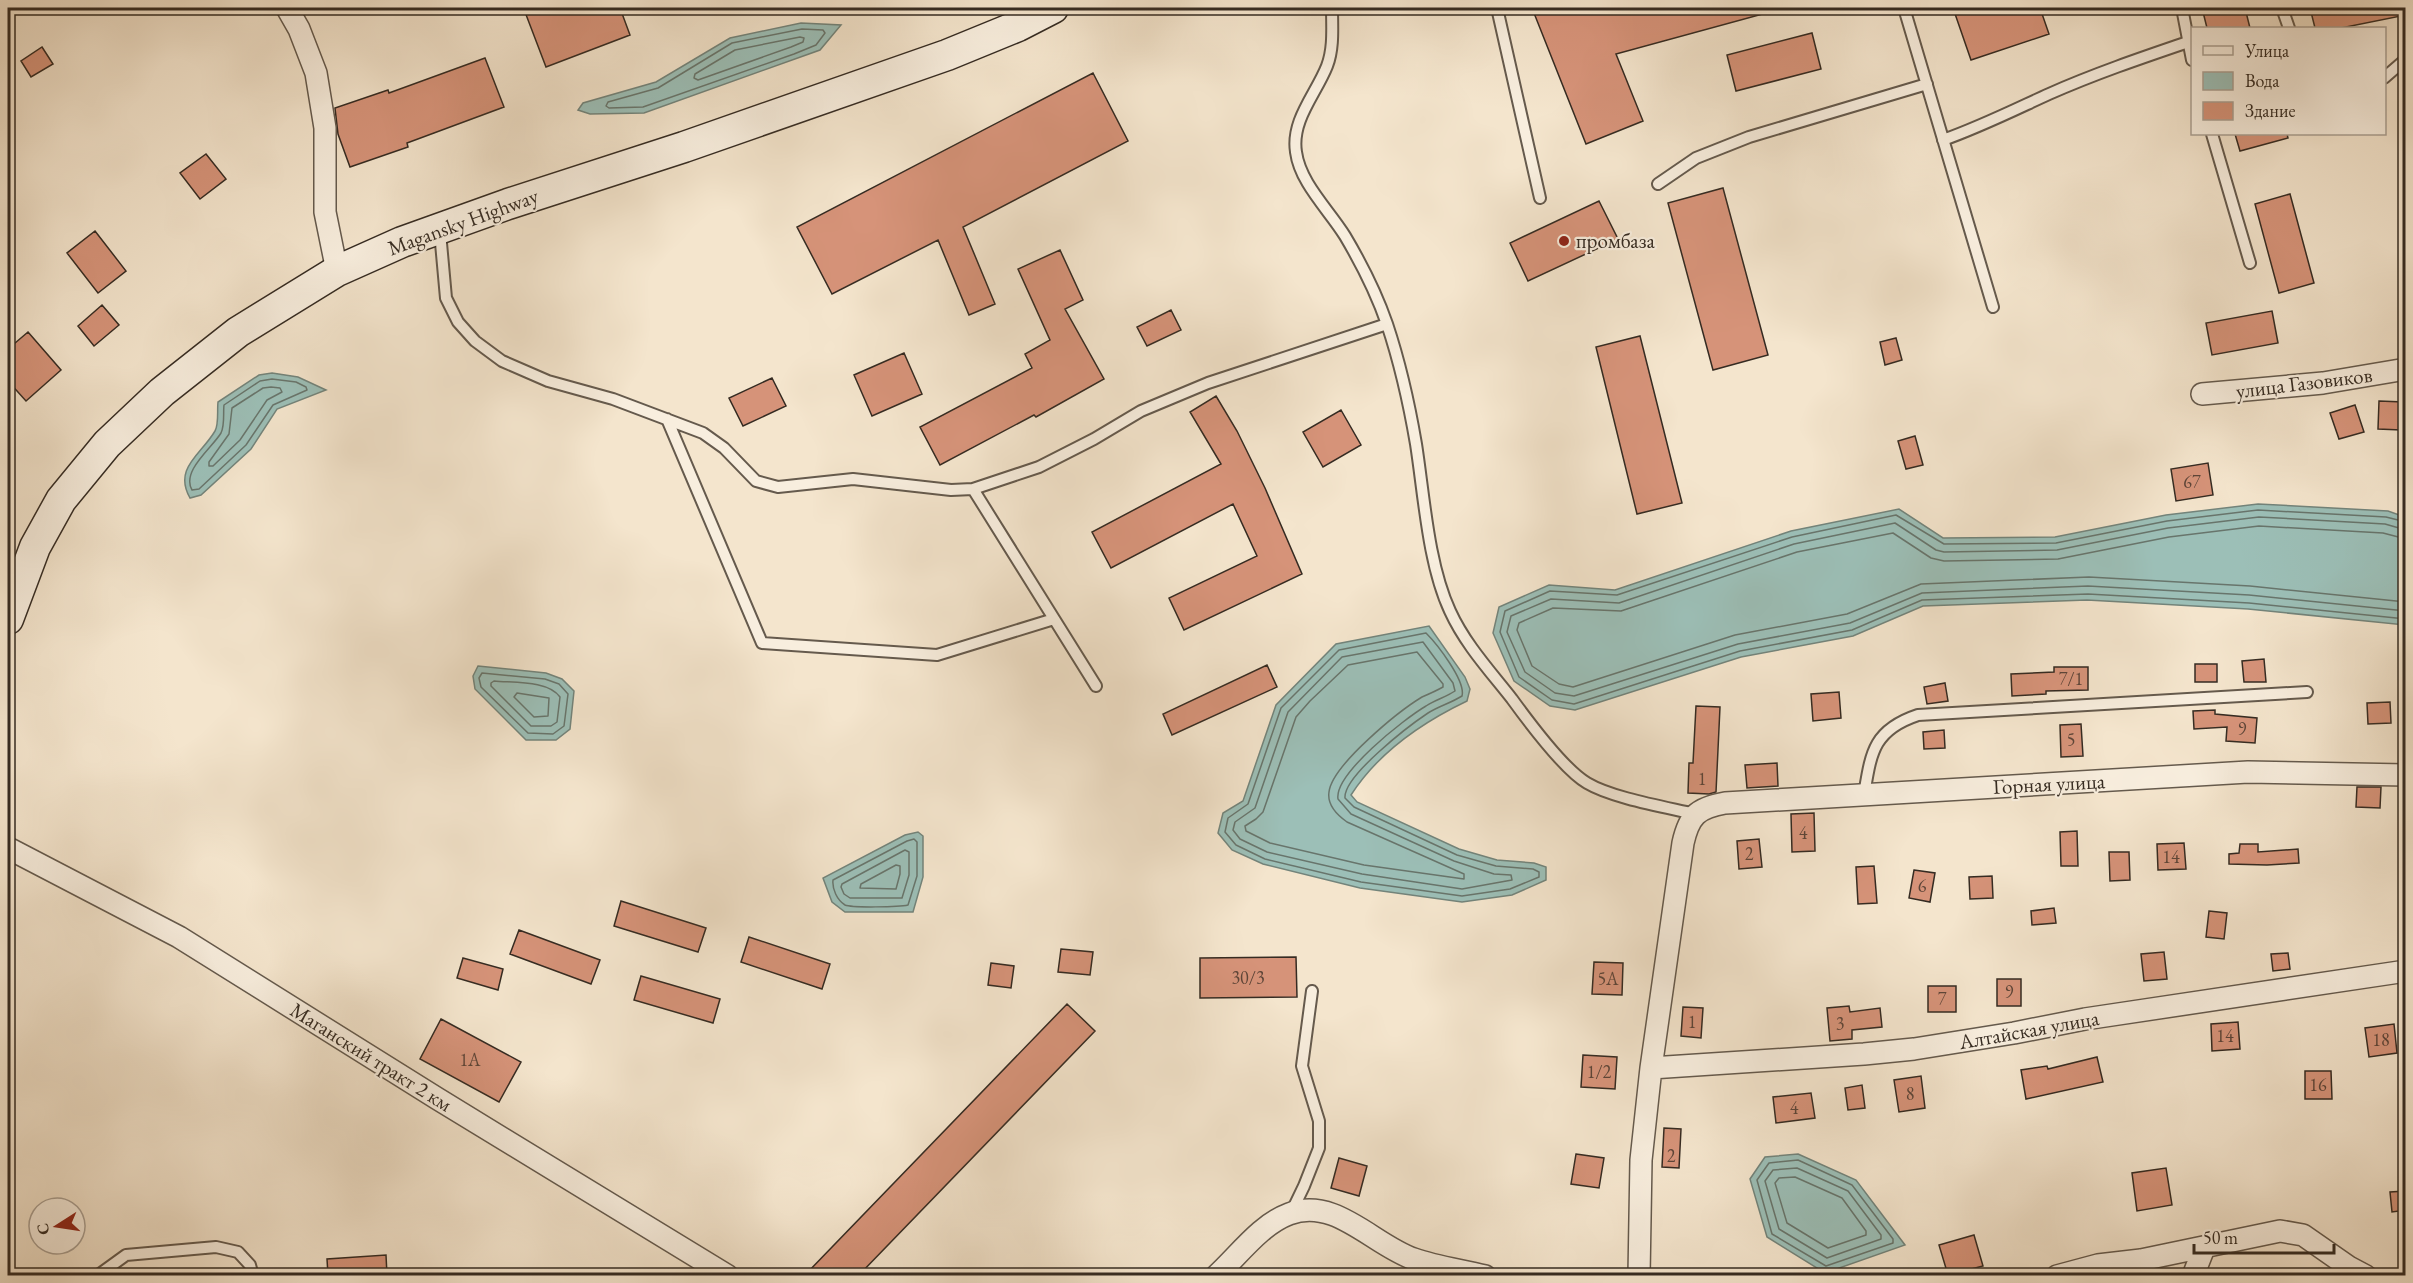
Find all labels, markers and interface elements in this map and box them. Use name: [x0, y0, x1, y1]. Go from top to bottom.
legend: [2191, 27, 2386, 135]
text: Улица: [2244, 39, 2290, 62]
text: Вода: [2245, 69, 2280, 92]
text: Здание: [2245, 99, 2295, 122]
street label: Magansky Highway: [384, 181, 543, 261]
place label: промбаза: [1576, 227, 1655, 254]
marker: промбаза: [1557, 234, 1571, 248]
street label: улица Газовиков: [2234, 361, 2374, 404]
house number: 67: [2183, 470, 2201, 493]
house number: 7/1: [2059, 667, 2083, 690]
house number: 9: [2238, 717, 2247, 740]
house number: 5: [2067, 728, 2075, 751]
house number: 1: [1698, 767, 1706, 790]
street label: Горная улица: [1992, 767, 2106, 800]
house number: 4: [1799, 821, 1808, 844]
house number: 2: [1745, 842, 1754, 865]
house number: 14: [2162, 845, 2180, 868]
house number: 6: [1918, 874, 1927, 897]
house number: 30/3: [1231, 966, 1265, 989]
house number: 5А: [1597, 967, 1619, 990]
house number: 9: [2005, 980, 2014, 1003]
house number: 7: [1938, 987, 1947, 1010]
street label: Маганский тракт 2 км: [285, 996, 457, 1117]
street label: Алтайская улица: [1956, 1004, 2102, 1055]
house number: 1: [1688, 1010, 1696, 1033]
house number: 3: [1836, 1012, 1844, 1035]
house number: 14: [2216, 1024, 2234, 1047]
house number: 18: [2372, 1028, 2390, 1051]
house number: 1А: [459, 1048, 481, 1071]
house number: 1/2: [1587, 1060, 1612, 1083]
house number: 16: [2309, 1073, 2327, 1096]
house number: 8: [1906, 1082, 1914, 1105]
house number: 4: [1790, 1096, 1799, 1119]
house number: 2: [1667, 1144, 1676, 1167]
north arrow: [27, 1196, 87, 1256]
scale bar: [2194, 1217, 2334, 1255]
text: С: [31, 1221, 54, 1237]
text: 50 m: [2203, 1226, 2238, 1249]

